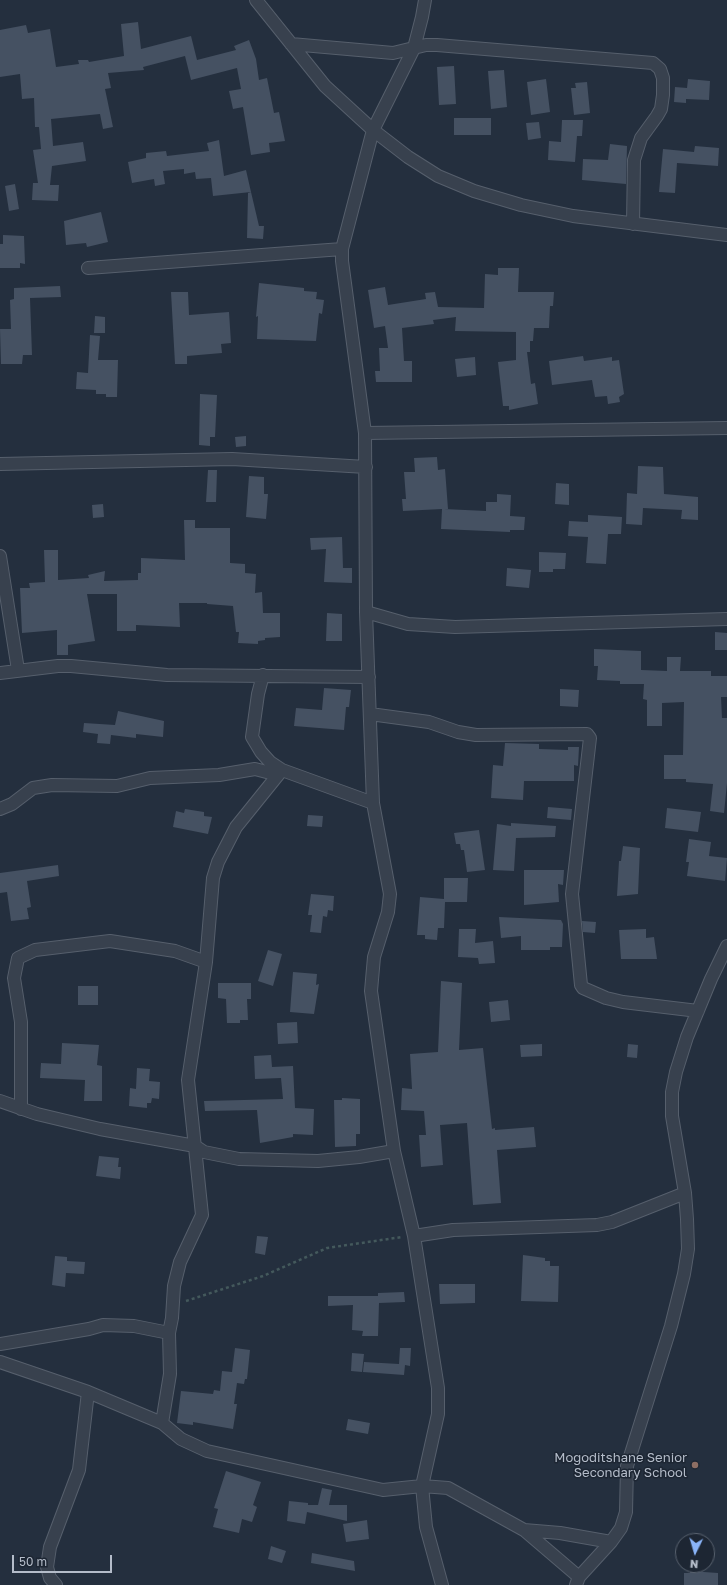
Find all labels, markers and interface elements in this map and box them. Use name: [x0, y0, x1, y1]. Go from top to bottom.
place label: Mogoditshane Senior Secondary School: [554, 1450, 687, 1481]
marker: Mogoditshane Senior Secondary School: [690, 1460, 700, 1470]
north arrow: [675, 1533, 715, 1573]
scale bar: [14, 1547, 114, 1573]
text: 50 m: [19, 1554, 47, 1569]
text: N: [689, 1558, 699, 1571]

